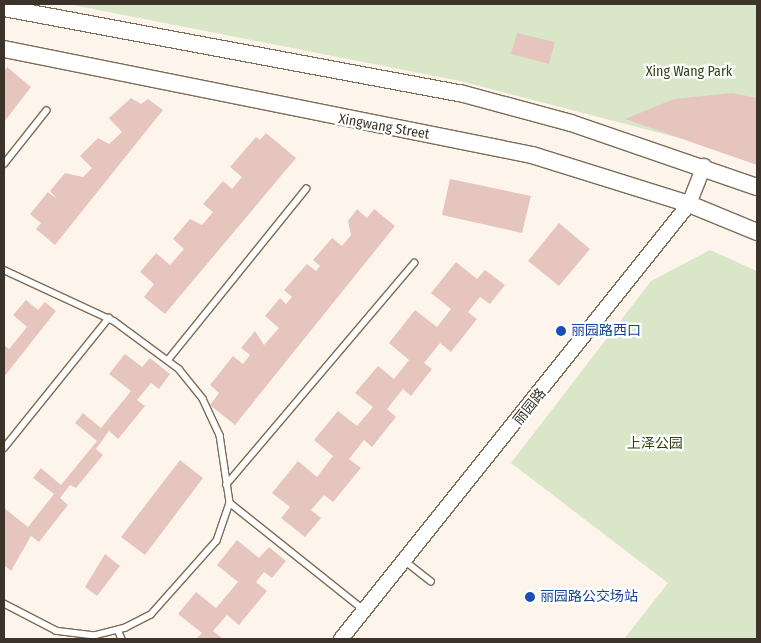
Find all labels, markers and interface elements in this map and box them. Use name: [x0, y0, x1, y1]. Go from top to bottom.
park label: Xing Wang Park: [646, 64, 732, 80]
street label: Xingwang Street: [337, 111, 431, 143]
place label: 丽园路西口: [571, 323, 641, 339]
marker: 丽园路西口: [555, 325, 567, 337]
street label: 丽园路: [510, 385, 550, 429]
park label: 上泽公园: [627, 436, 683, 452]
place label: 丽园路公交场站: [540, 589, 638, 605]
marker: 丽园路公交场站: [524, 591, 536, 603]

